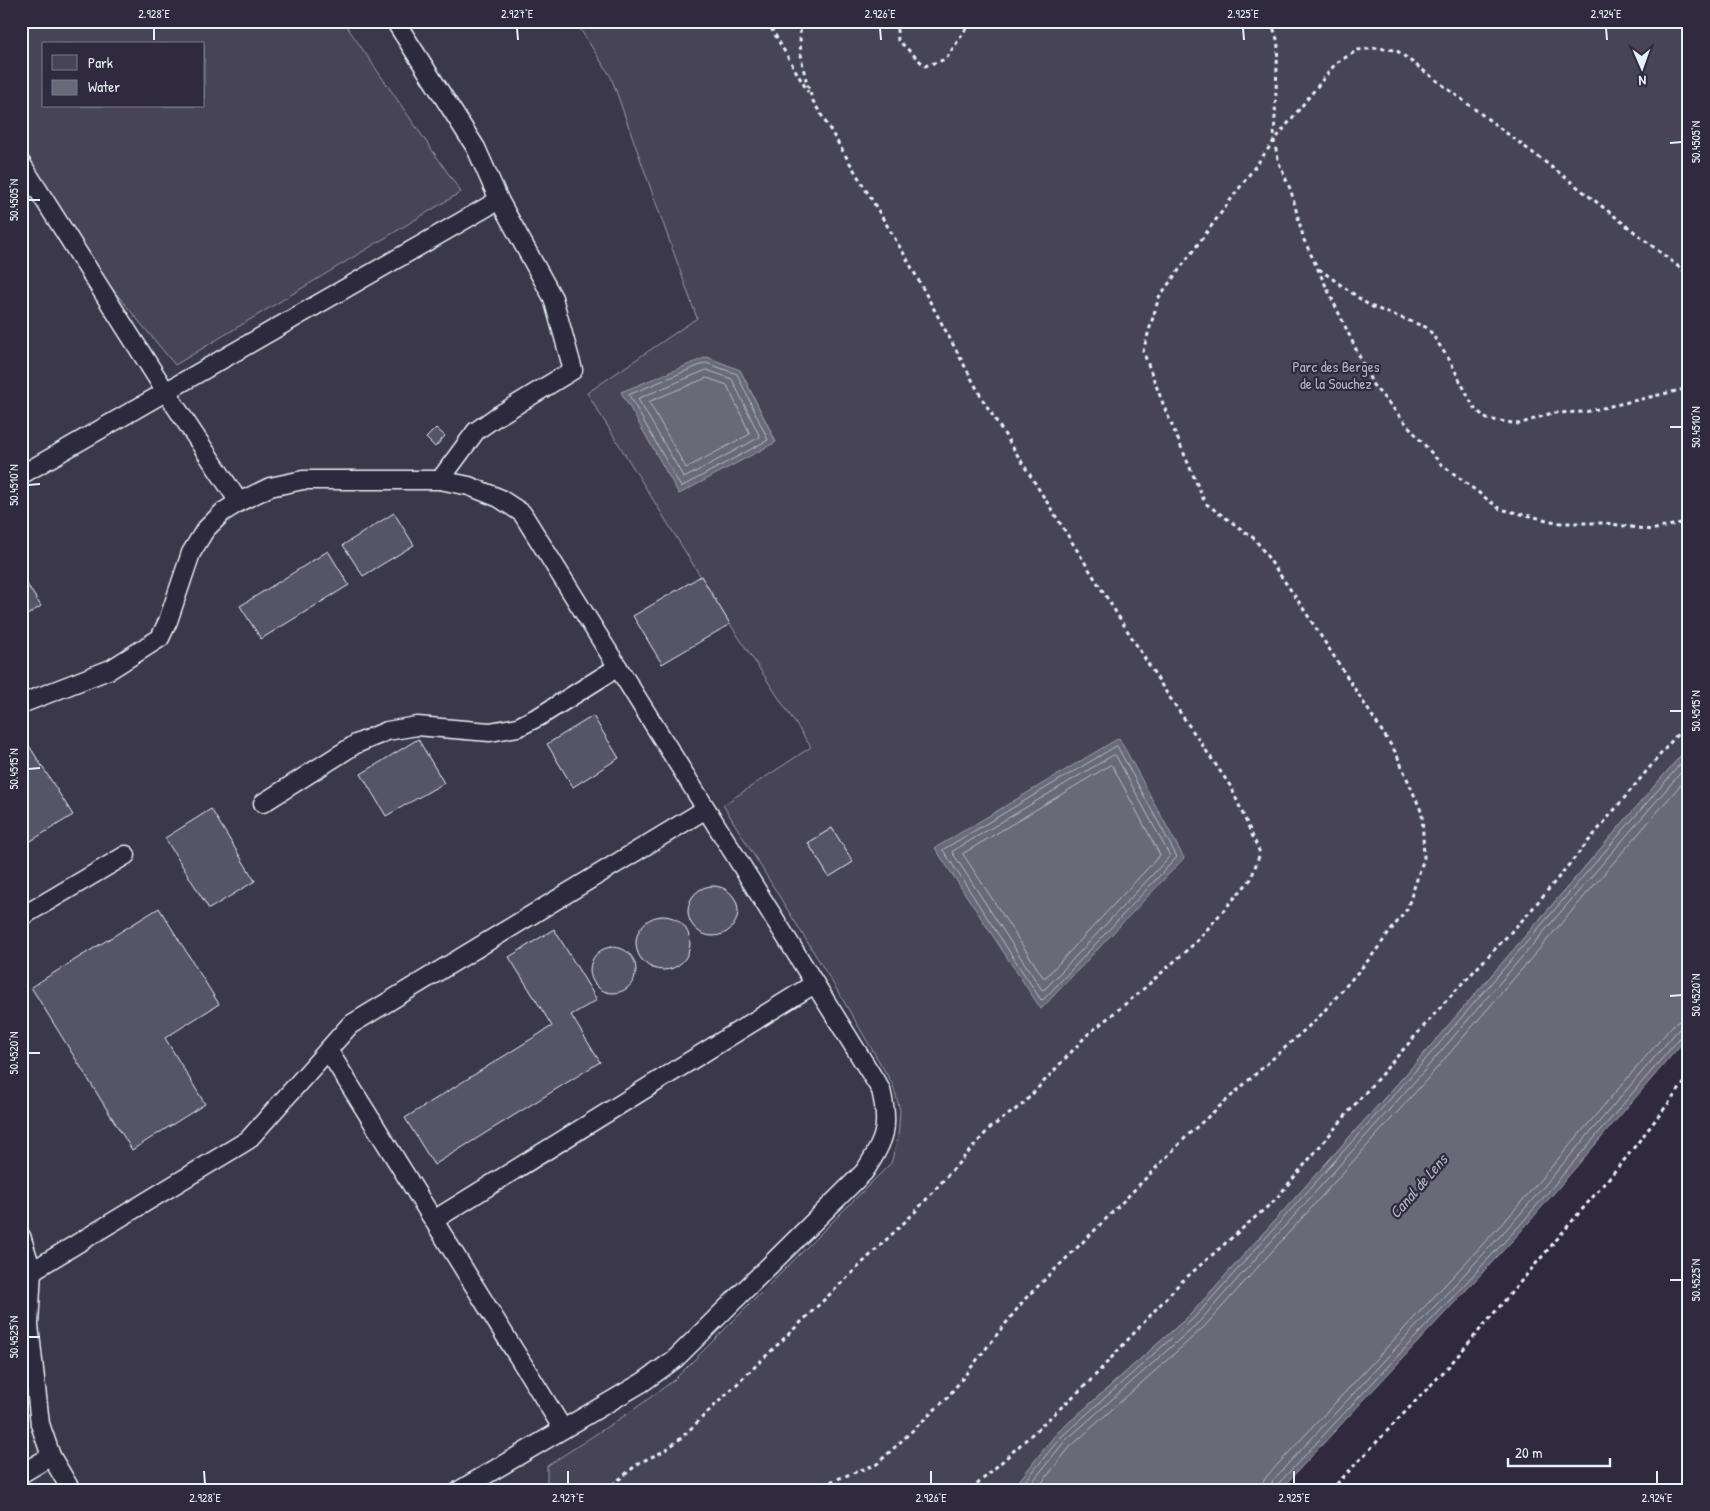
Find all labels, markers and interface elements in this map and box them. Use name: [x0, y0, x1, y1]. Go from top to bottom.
text: 2.928°E: [138, 5, 170, 22]
text: 2.927°E: [501, 5, 534, 22]
text: 2.926°E: [864, 5, 896, 22]
text: 2.925°E: [1227, 5, 1259, 22]
text: 2.924°E: [1591, 5, 1622, 22]
legend: [42, 42, 205, 108]
north arrow: [1618, 42, 1668, 92]
text: Park: [88, 52, 113, 73]
text: N: [1638, 72, 1647, 91]
text: Water: [88, 76, 120, 97]
text: 50.4505°N: [1687, 121, 1704, 163]
text: 50.4505°N: [5, 179, 22, 221]
park label: Parc des Berges de la Souchez: [1293, 356, 1380, 394]
text: 50.4510°N: [1687, 406, 1704, 448]
text: 50.4510°N: [5, 464, 22, 506]
text: 50.4515°N: [1687, 690, 1704, 732]
text: 50.4515°N: [5, 748, 22, 790]
text: 50.4520°N: [1687, 974, 1704, 1016]
text: 50.4520°N: [5, 1032, 22, 1074]
water label: Canal de Lens: [1384, 1148, 1453, 1223]
text: 50.4525°N: [1687, 1259, 1704, 1301]
text: 50.4525°N: [5, 1316, 22, 1358]
scale bar: [1508, 1436, 1610, 1468]
text: 20 m: [1515, 1442, 1542, 1463]
text: 2.928°E: [189, 1489, 221, 1506]
text: 2.927°E: [552, 1489, 585, 1506]
text: 2.926°E: [915, 1489, 947, 1506]
text: 2.925°E: [1278, 1489, 1310, 1506]
text: 2.924°E: [1642, 1489, 1673, 1506]

